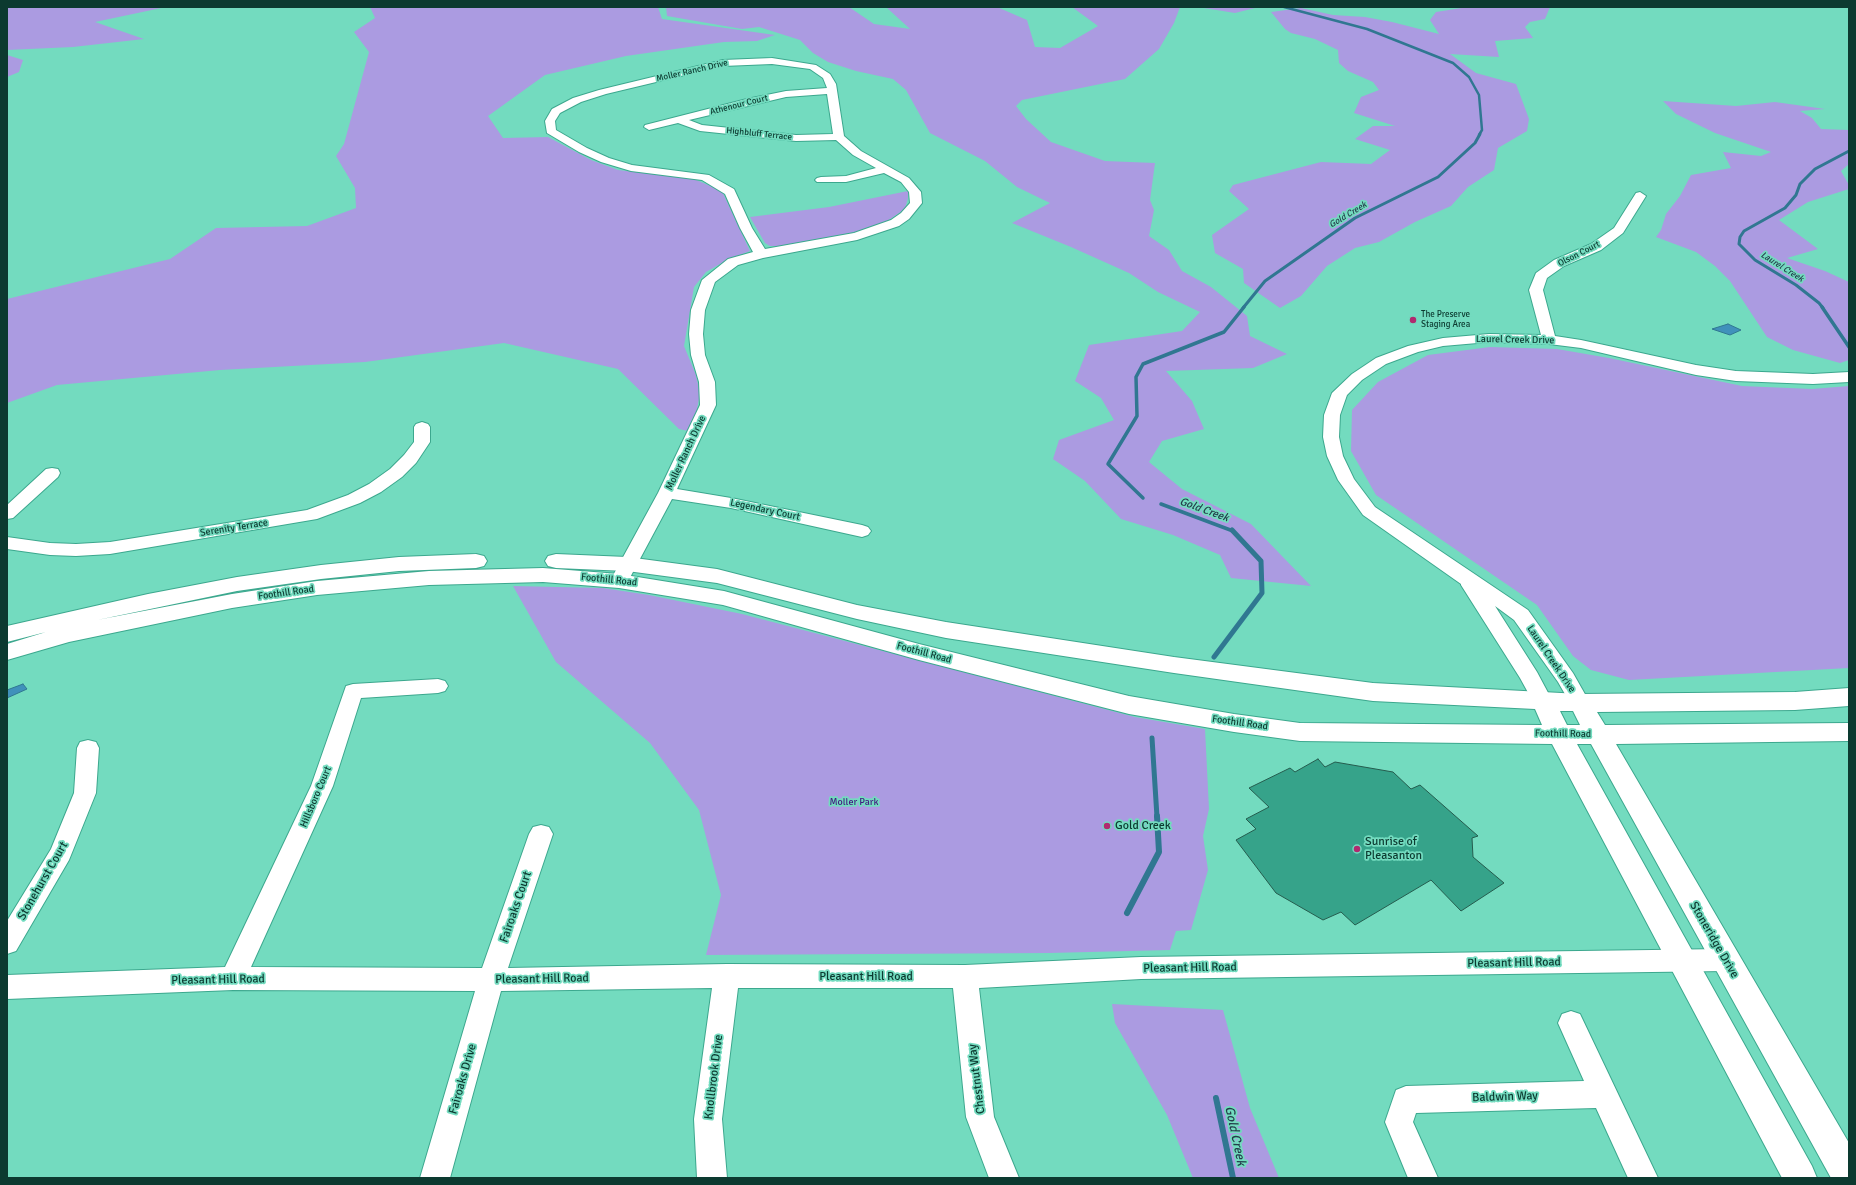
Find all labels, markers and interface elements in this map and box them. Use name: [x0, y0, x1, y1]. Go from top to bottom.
street label: Moller Ranch Drive: [655, 58, 729, 84]
street label: Athenour Court: [709, 93, 769, 117]
street label: Highbluff Terrace: [726, 125, 792, 143]
water label: Gold Creek: [1327, 200, 1369, 230]
street label: Olson Court: [1556, 239, 1602, 269]
water label: Laurel Creek: [1759, 250, 1805, 284]
place label: The Preserve Staging Area: [1421, 310, 1470, 331]
marker: The Preserve Staging Area: [1408, 315, 1418, 325]
street label: Laurel Creek Drive: [1476, 333, 1554, 347]
street label: Moller Ranch Drive: [663, 414, 709, 492]
water label: Gold Creek: [1178, 495, 1230, 525]
street label: Legendary Court: [729, 497, 801, 523]
street label: Serenity Terrace: [199, 517, 269, 539]
street label: Foothill Road: [580, 571, 638, 589]
street label: Foothill Road: [257, 583, 315, 603]
street label: Laurel Creek Drive: [1524, 623, 1578, 695]
street label: Foothill Road: [895, 640, 953, 666]
street label: Foothill Road: [1211, 713, 1269, 733]
street label: Foothill Road: [1535, 728, 1591, 740]
street label: Hillsboro Court: [298, 765, 334, 829]
park label: Moller Park: [829, 796, 879, 808]
place label: Gold Creek: [1115, 819, 1171, 833]
marker: Gold Creek: [1102, 821, 1112, 831]
place label: Sunrise of Pleasanton: [1365, 835, 1422, 863]
street label: Stonehurst Court: [15, 839, 71, 923]
marker: Sunrise of Pleasanton: [1352, 844, 1362, 854]
street label: Fairoaks Court: [497, 869, 535, 945]
street label: Stoneridge Drive: [1686, 899, 1742, 981]
street label: Pleasant Hill Road: [1467, 955, 1561, 971]
street label: Pleasant Hill Road: [1143, 960, 1237, 976]
street label: Pleasant Hill Road: [819, 970, 913, 984]
street label: Pleasant Hill Road: [495, 971, 589, 987]
street label: Pleasant Hill Road: [171, 972, 265, 988]
street label: Knollbrook Drive: [702, 1034, 726, 1120]
street label: Fairoaks Drive: [446, 1042, 480, 1116]
street label: Chestnut Way: [966, 1043, 988, 1115]
street label: Baldwin Way: [1472, 1089, 1538, 1105]
water label: Gold Creek: [1221, 1105, 1249, 1167]

